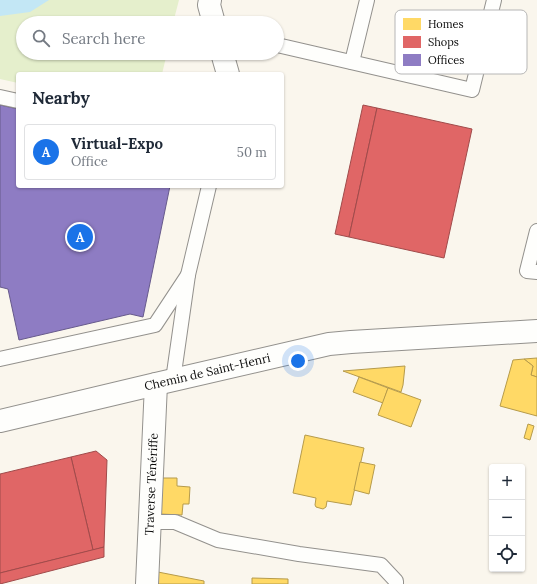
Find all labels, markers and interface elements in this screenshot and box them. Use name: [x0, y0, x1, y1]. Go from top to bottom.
legend: [395, 10, 527, 74]
search box: [16, 16, 284, 60]
text: Homes: [428, 17, 464, 31]
icon: search: [30, 27, 52, 49]
text: Search here: [62, 29, 145, 48]
text: Shops: [428, 35, 459, 49]
text: Offices: [428, 53, 464, 67]
text: Nearby: [32, 87, 90, 109]
text: Virtual-Expo: [71, 134, 163, 153]
text: A: [42, 144, 50, 161]
text: 50 m: [237, 144, 267, 161]
text: Office: [71, 153, 108, 170]
pin: A: [67, 222, 93, 252]
street label: Chemin de Saint-Henri: [143, 350, 272, 394]
your location: [288, 351, 308, 371]
street label: Traverse Ténériffe: [141, 432, 161, 536]
map controls: [489, 464, 525, 572]
button: +: [489, 464, 525, 500]
button: −: [489, 500, 525, 536]
button: locate: [489, 536, 525, 572]

